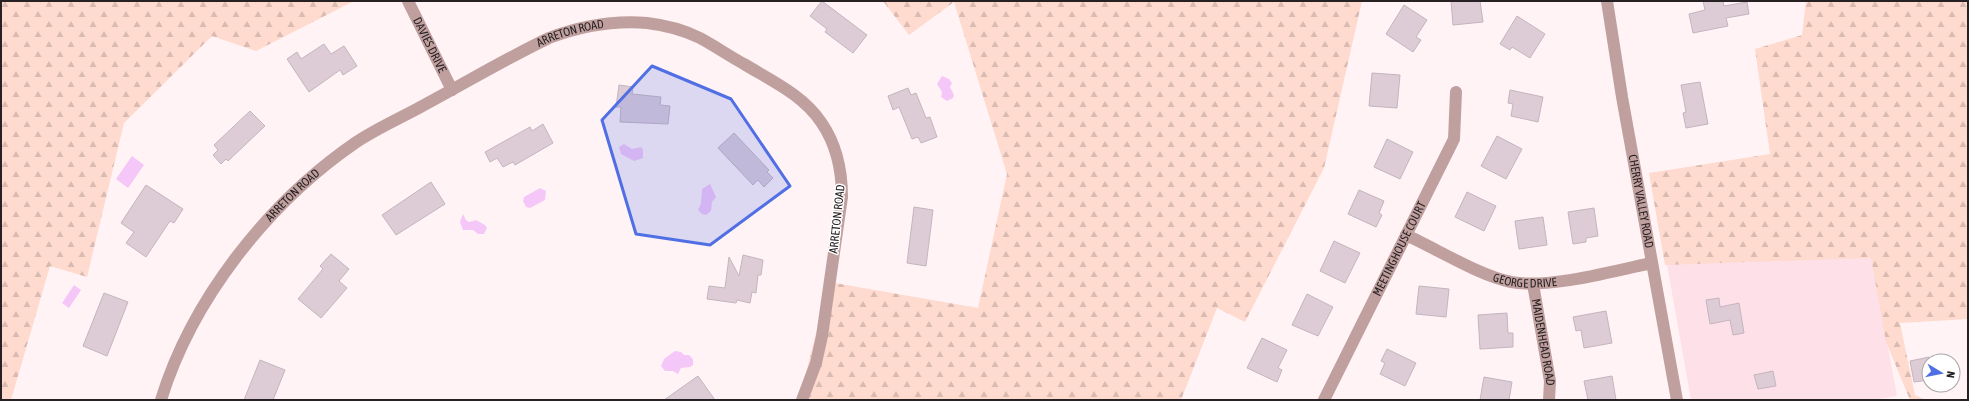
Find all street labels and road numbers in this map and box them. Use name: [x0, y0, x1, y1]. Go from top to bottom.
street label: DAVIES DRIVE: [410, 15, 449, 75]
street label: ARRETON ROAD: [534, 17, 605, 50]
street label: CHERRY VALLEY ROAD: [1626, 153, 1656, 249]
street label: ARRETON ROAD: [263, 166, 322, 224]
street label: ARRETON ROAD: [826, 184, 848, 254]
street label: MEETINGHOUSE COURT: [1370, 199, 1429, 298]
street label: GEORGE DRIVE: [1491, 270, 1557, 291]
street label: MAIDENHEAD ROAD: [1529, 298, 1557, 386]

